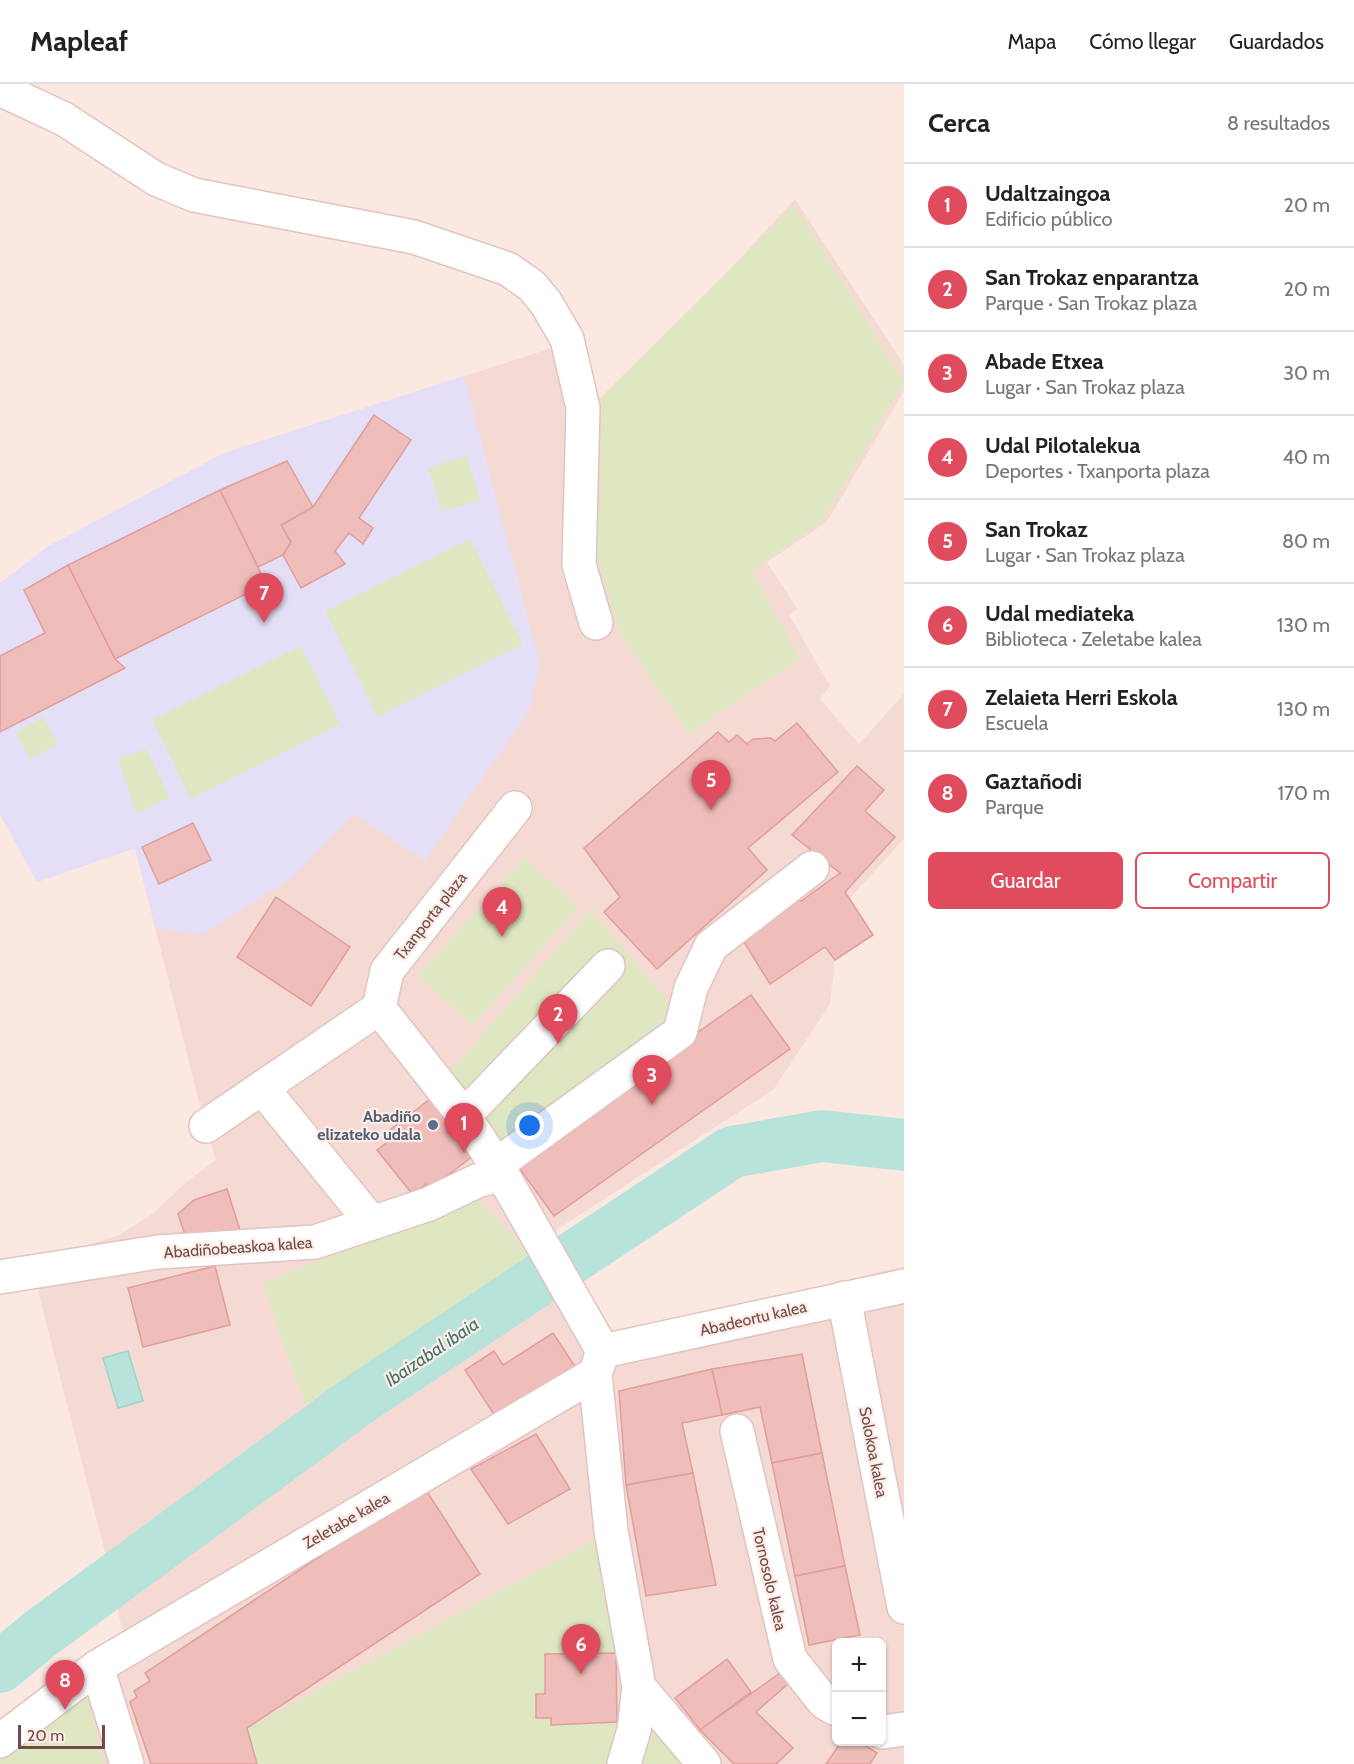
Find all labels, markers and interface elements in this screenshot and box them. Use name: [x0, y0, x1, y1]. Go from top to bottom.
text: Mapleaf: [30, 24, 128, 58]
text: Mapa: [1008, 29, 1056, 54]
text: Cómo llegar: [1089, 29, 1196, 54]
text: Guardados: [1229, 29, 1324, 54]
text: Cerca: [928, 107, 990, 139]
text: 8 resultados: [1227, 111, 1330, 135]
text: Udaltzaingoa: [985, 180, 1110, 207]
text: 1: [944, 193, 951, 217]
text: 20 m: [1284, 193, 1330, 217]
text: Edificio público: [985, 207, 1112, 231]
text: San Trokaz enparantza: [985, 264, 1199, 291]
text: 2: [942, 277, 953, 301]
text: 20 m: [1284, 277, 1330, 301]
text: Parque · San Trokaz plaza: [985, 291, 1197, 315]
text: Abade Etxea: [985, 348, 1104, 375]
text: 3: [942, 361, 953, 385]
text: 30 m: [1283, 361, 1330, 385]
text: Lugar · San Trokaz plaza: [985, 375, 1185, 399]
text: Udal Pilotalekua: [985, 432, 1140, 459]
text: 4: [941, 445, 954, 469]
text: 40 m: [1282, 445, 1330, 469]
text: Deportes · Txanporta plaza: [985, 459, 1210, 483]
text: San Trokaz: [985, 516, 1088, 543]
text: 5: [942, 529, 953, 553]
text: 80 m: [1282, 529, 1330, 553]
text: Lugar · San Trokaz plaza: [985, 543, 1185, 567]
pin: 7: [244, 574, 284, 623]
text: Udal mediateka: [985, 600, 1134, 627]
text: 6: [942, 613, 953, 637]
text: 130 m: [1277, 613, 1330, 637]
text: Biblioteca · Zeletabe kalea: [985, 627, 1202, 651]
text: Zelaieta Herri Eskola: [985, 684, 1178, 711]
text: 7: [942, 697, 953, 721]
text: 130 m: [1277, 697, 1330, 721]
text: Escuela: [985, 711, 1048, 735]
pin: 5: [692, 760, 730, 810]
text: Gaztañodi: [985, 768, 1082, 795]
text: 8: [941, 781, 954, 805]
text: 170 m: [1278, 781, 1330, 805]
text: Parque: [985, 795, 1044, 819]
button: Guardar: [928, 852, 1123, 909]
button: Compartir: [1135, 852, 1330, 909]
street label: Txanporta plaza: [390, 868, 471, 964]
pin: 4: [482, 888, 522, 937]
pin: 2: [538, 994, 578, 1044]
pin: 3: [632, 1056, 672, 1105]
pin: 1: [444, 1104, 484, 1153]
place label: Abadiño elizateko udala: [317, 1107, 421, 1144]
your location: [515, 1111, 544, 1140]
marker: Abadiño elizateko udala: [426, 1118, 440, 1132]
street label: Abadiñobeaskoa kalea: [163, 1233, 313, 1262]
street label: Abadeortu kalea: [698, 1297, 809, 1340]
water label: Ibaizabal ibaia: [381, 1313, 483, 1391]
street label: Solokoa kalea: [855, 1405, 892, 1499]
street label: Zeletabe kalea: [300, 1488, 393, 1553]
street label: Tornosolo kalea: [748, 1526, 791, 1633]
pin: 6: [562, 1624, 600, 1674]
map controls: [832, 1638, 886, 1746]
button: +: [832, 1638, 886, 1692]
pin: 8: [46, 1660, 84, 1710]
button: −: [832, 1692, 886, 1746]
scale bar: [18, 1722, 105, 1750]
text: 20 m: [27, 1726, 64, 1745]

